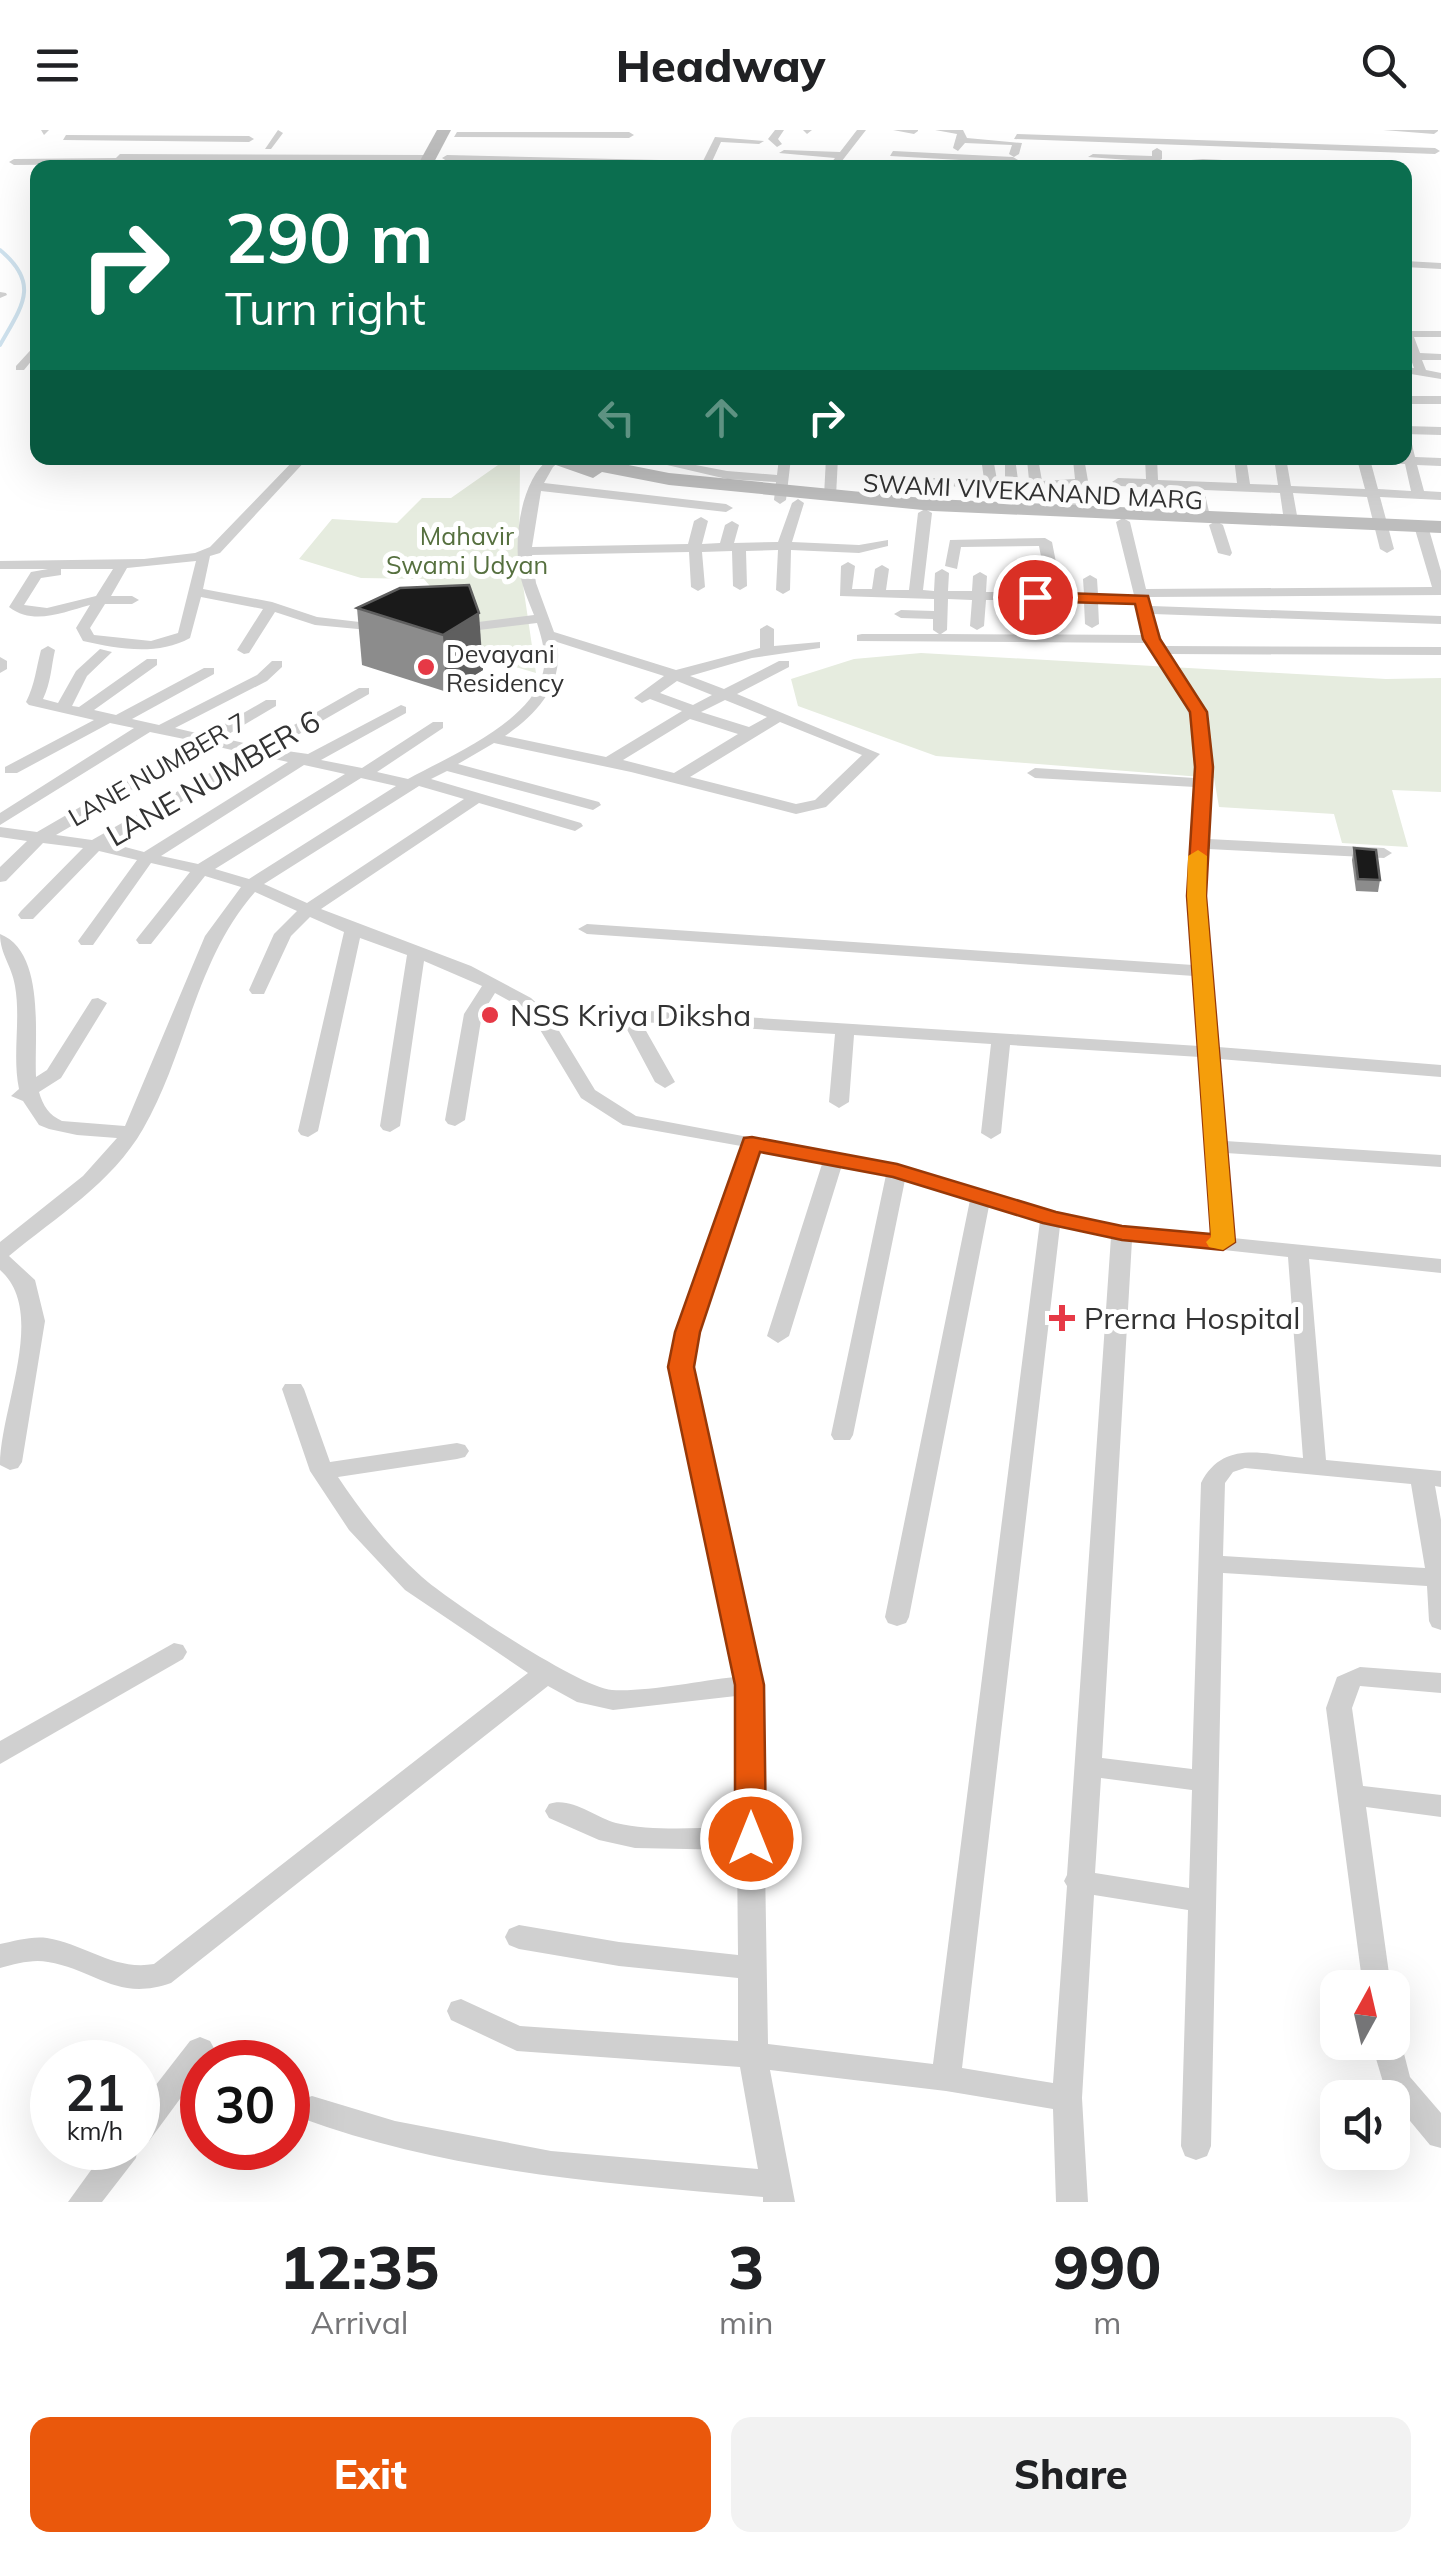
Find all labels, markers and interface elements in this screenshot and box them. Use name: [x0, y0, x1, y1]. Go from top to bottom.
text: Headway: [616, 37, 825, 93]
icon: menu: [30, 38, 85, 93]
icon: search: [1356, 38, 1411, 93]
text: 290 m: [225, 193, 433, 281]
icon: right: [60, 200, 190, 330]
text: Turn right: [225, 280, 426, 336]
icon: left: [589, 390, 644, 445]
icon: ahead: [694, 390, 749, 445]
icon: right: [799, 390, 854, 445]
street label: SWAMI VIVEKANAND MARG: [862, 467, 1204, 515]
park label: Mahavir Swami Udyan: [386, 520, 548, 580]
pin: [993, 555, 1078, 640]
icon: arrive: [1008, 570, 1063, 625]
place label: Devayani Residency: [446, 638, 564, 698]
marker: Devayani Residency: [415, 656, 437, 678]
street label: LANE NUMBER 6: [99, 701, 327, 855]
street label: LANE NUMBER 7: [63, 706, 251, 832]
place label: NSS Kriya Diksha: [510, 996, 751, 1034]
marker: NSS Kriya Diksha: [479, 1004, 501, 1026]
place label: Prerna Hospital: [1084, 1299, 1300, 1337]
marker: Prerna Hospital: [1049, 1305, 1075, 1331]
position arrow: [699, 1787, 803, 1891]
north arrow: [1320, 1970, 1410, 2060]
map controls: [1320, 1970, 1410, 2170]
speed limit sign: 30: [180, 2040, 310, 2170]
text: 21: [65, 2061, 125, 2124]
button: sound: [1320, 2080, 1410, 2170]
text: km/h: [67, 2115, 123, 2146]
text: 12:35: [280, 2229, 439, 2304]
text: 3: [728, 2229, 764, 2304]
text: 990: [1053, 2229, 1161, 2304]
text: Arrival: [311, 2302, 408, 2342]
text: min: [719, 2302, 774, 2342]
text: m: [1093, 2302, 1121, 2342]
button: Exit: [30, 2417, 711, 2532]
button: Share: [731, 2417, 1411, 2532]

